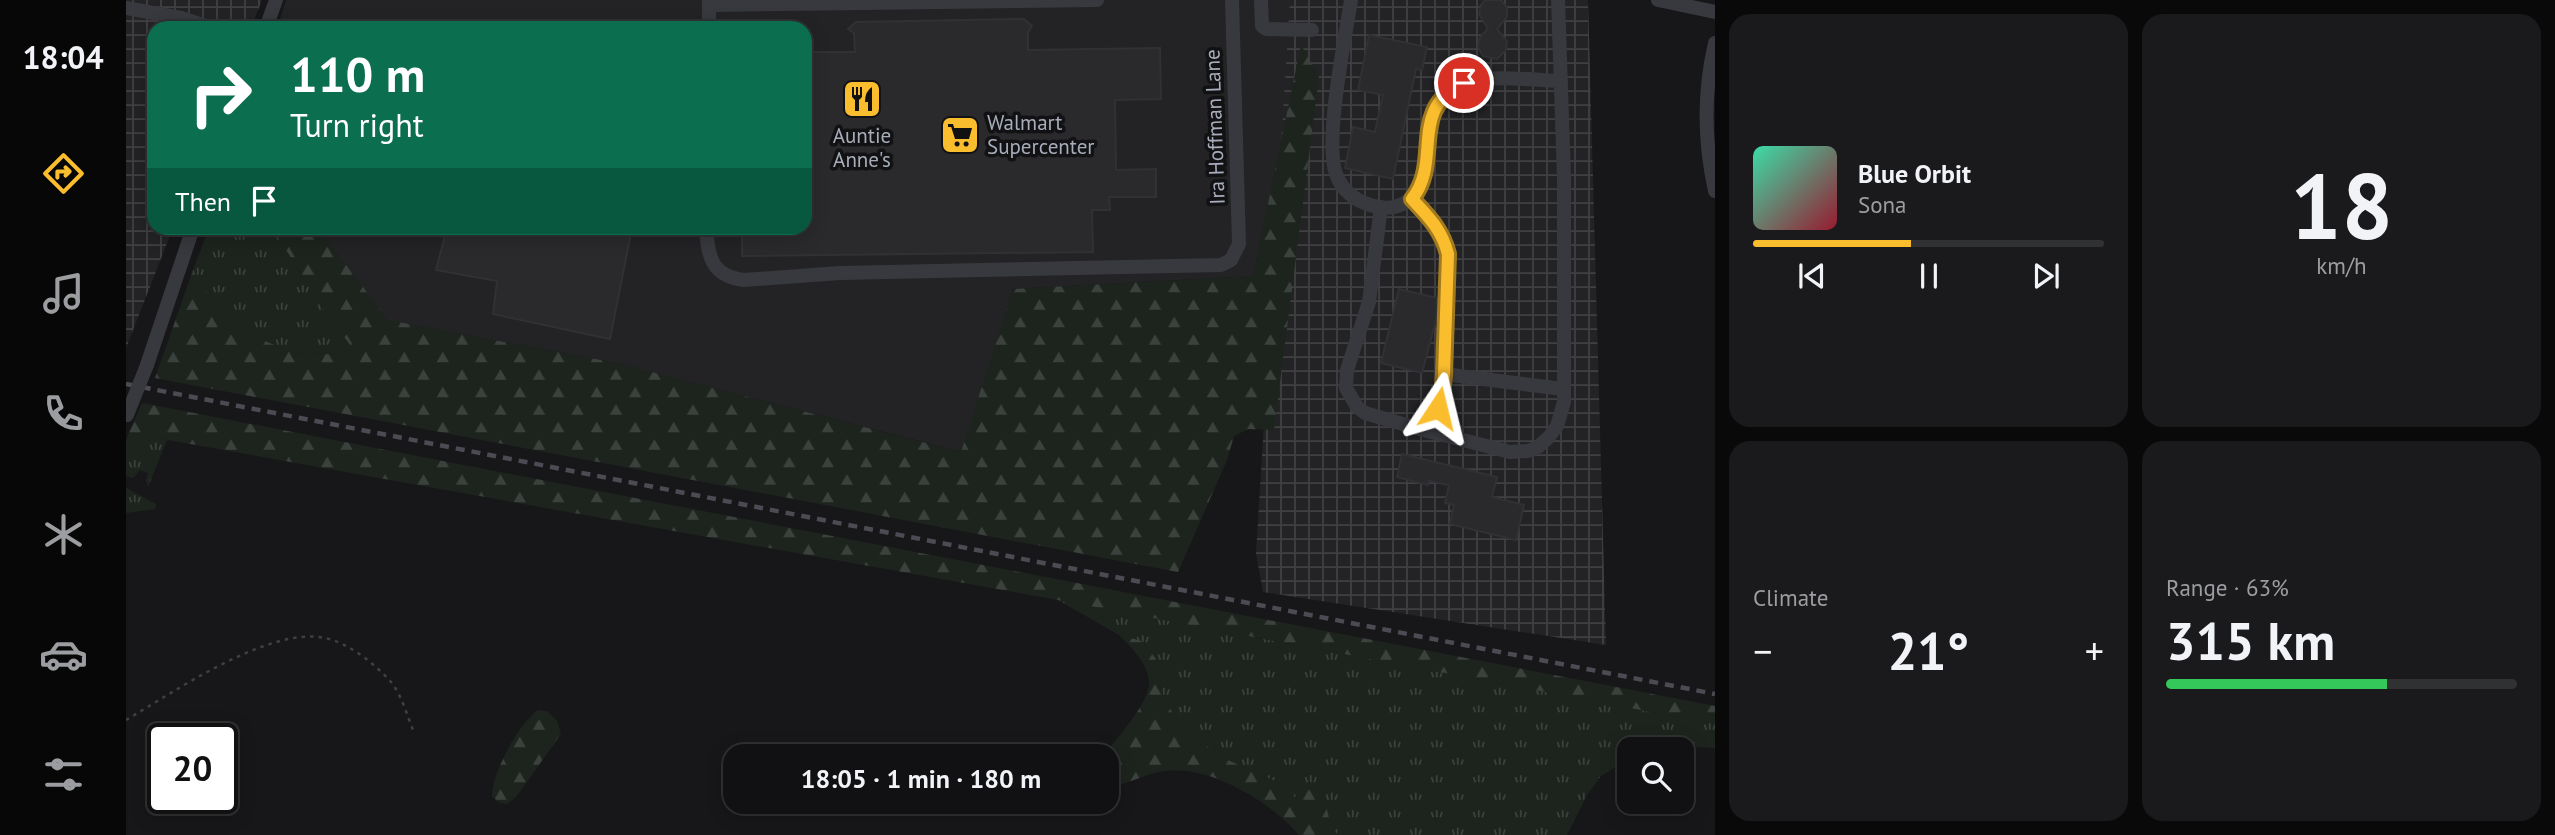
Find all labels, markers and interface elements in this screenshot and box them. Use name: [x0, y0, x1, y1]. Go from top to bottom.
text: 18:04: [22, 36, 104, 78]
text: 110 m: [290, 42, 425, 106]
icon: right: [175, 49, 266, 140]
street label: Ira Hoffman Lane: [1198, 49, 1231, 205]
pin: [1434, 53, 1494, 113]
icon: arrive: [1445, 64, 1483, 102]
restaurant icon: Auntie Anne's: [841, 78, 883, 120]
text: Turn right: [290, 104, 424, 146]
place label: Walmart Supercenter: [987, 109, 1094, 160]
supermarket icon: Walmart Supercenter: [939, 114, 981, 156]
place label: Auntie Anne's: [833, 122, 891, 173]
text: 18: [2290, 146, 2393, 264]
icon: directions: [39, 149, 88, 198]
text: Blue Orbit: [1858, 157, 1971, 190]
icon: arrive: [245, 182, 283, 220]
text: Then: [175, 185, 231, 218]
text: Sona: [1858, 190, 1907, 219]
text: km/h: [2316, 251, 2367, 280]
icon: previous: [1793, 257, 1831, 295]
icon: pause: [1910, 257, 1948, 295]
icon: next: [2027, 257, 2065, 295]
icon: music: [39, 269, 88, 318]
position arrow: [1401, 371, 1475, 445]
icon: phone: [39, 389, 88, 438]
icon: climate: [39, 510, 88, 559]
text: Range · 63%: [2166, 573, 2289, 602]
text: Climate: [1753, 583, 1828, 612]
text: 315 km: [2166, 607, 2335, 674]
text: 21°: [1888, 617, 1969, 684]
text: −: [1753, 626, 1772, 675]
text: +: [2085, 626, 2104, 675]
icon: car: [39, 630, 88, 679]
speed limit sign: 20: [147, 723, 238, 814]
map controls: [1617, 737, 1694, 814]
button: search: [1617, 737, 1694, 814]
icon: filters: [39, 750, 88, 799]
text: 18:05 · 1 min · 180 m: [801, 762, 1041, 795]

